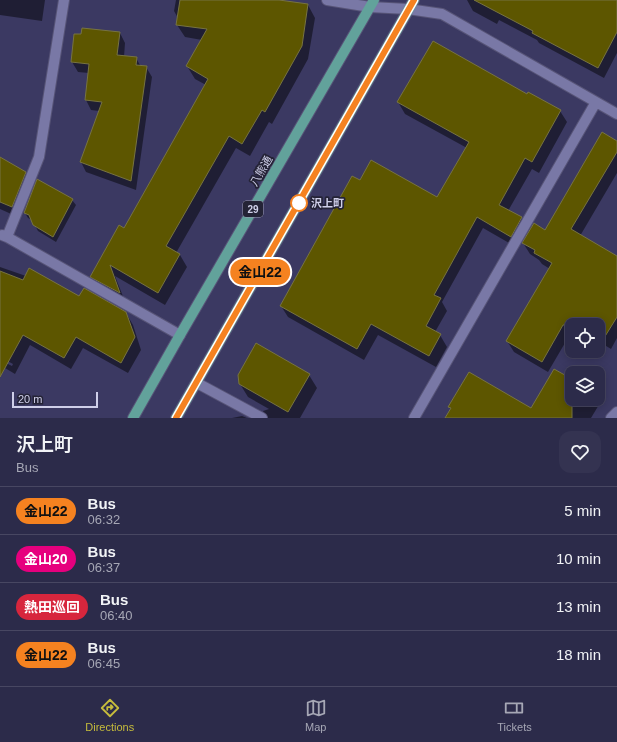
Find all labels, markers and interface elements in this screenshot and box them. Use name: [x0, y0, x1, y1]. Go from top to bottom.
street label: 八熊通: [248, 154, 274, 188]
marker: 沢上町: [290, 194, 308, 212]
place label: 沢上町: [311, 197, 344, 209]
road number: 29: [243, 201, 263, 217]
line badge: 金山22: [232, 259, 288, 285]
text: 金山22: [238, 264, 282, 280]
map controls: [565, 318, 605, 406]
button: locate: [565, 318, 605, 358]
button: layers: [565, 366, 605, 406]
scale bar: [12, 390, 98, 409]
text: 20 m: [18, 393, 42, 405]
button: heart: [559, 431, 601, 473]
text: 沢上町: [16, 434, 73, 455]
text: Bus: [16, 460, 38, 475]
text: Bus: [88, 495, 116, 512]
text: 5 min: [564, 502, 601, 519]
text: 金山22: [24, 503, 68, 519]
text: 06:32: [88, 512, 120, 527]
text: Bus: [88, 543, 116, 560]
text: 10 min: [556, 550, 601, 567]
text: 金山20: [24, 551, 68, 567]
text: 06:37: [88, 560, 120, 575]
text: Bus: [100, 591, 128, 608]
text: 13 min: [556, 598, 601, 615]
text: 熱田巡回: [24, 599, 80, 615]
text: 06:40: [100, 608, 133, 623]
text: Bus: [88, 639, 116, 656]
text: 18 min: [556, 646, 601, 663]
text: 金山22: [24, 647, 68, 663]
text: 06:45: [88, 656, 120, 671]
tab: Directions: [85, 697, 134, 733]
tab: Map: [305, 697, 327, 733]
tab: Tickets: [497, 697, 532, 733]

